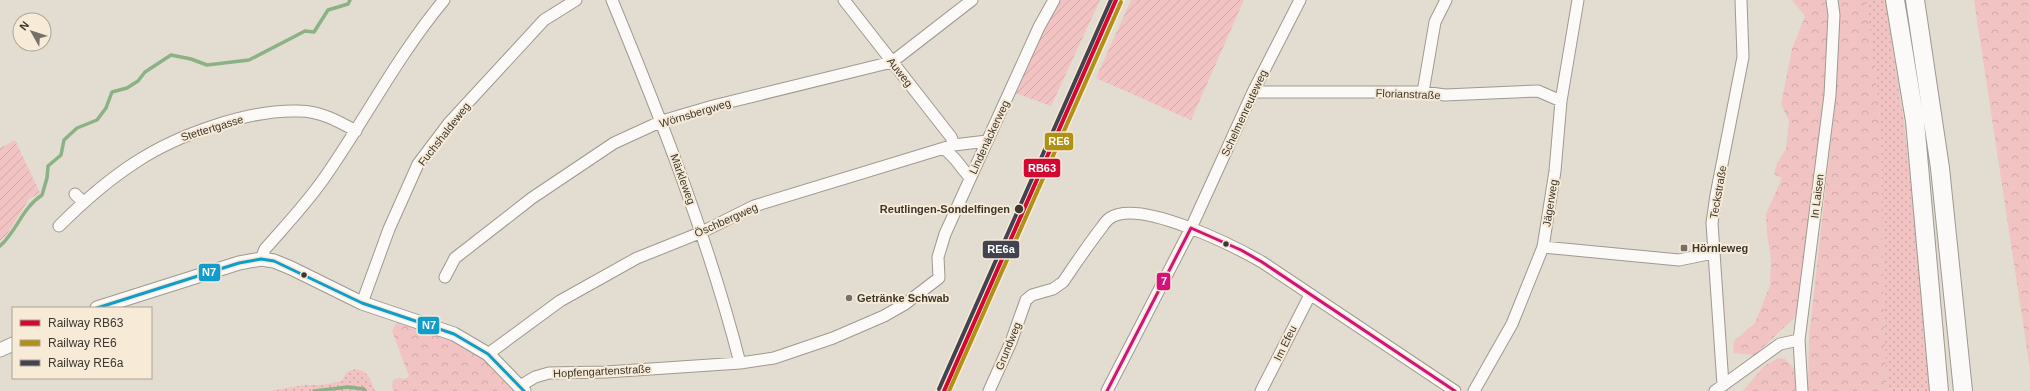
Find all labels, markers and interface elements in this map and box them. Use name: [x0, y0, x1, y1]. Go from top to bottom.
north arrow: [12, 12, 52, 52]
text: N: [17, 19, 31, 33]
street label: Auweg: [885, 55, 915, 89]
street label: Schelmenreuteweg: [1219, 68, 1269, 158]
street label: Florianstraße: [1375, 87, 1441, 101]
street label: Wörnsbergweg: [658, 96, 732, 130]
street label: Lindenäckerweg: [967, 98, 1011, 176]
street label: Fuchshaldeweg: [416, 100, 472, 168]
street label: Stettertgasse: [179, 113, 245, 143]
line badge: RE6: [1044, 132, 1074, 151]
text: RE6: [1048, 135, 1070, 147]
street label: Märkleweg: [668, 152, 698, 206]
line badge: RB63: [1023, 158, 1061, 178]
text: RB63: [1028, 162, 1056, 174]
street label: Teckstraße: [1707, 164, 1729, 220]
street label: In Laisen: [1808, 173, 1826, 219]
street label: Jägerweg: [1540, 179, 1560, 227]
street label: Öschbergweg: [693, 201, 759, 239]
place label: Reutlingen-Sondelfingen: [880, 203, 1010, 215]
marker: Reutlingen-Sondelfingen: [1013, 203, 1025, 215]
unlabelled marker: [1221, 239, 1231, 249]
line badge: RE6a: [982, 240, 1020, 259]
place label: Hörnleweg: [1692, 242, 1748, 254]
text: RE6a: [987, 243, 1016, 255]
marker: Hörnleweg: [1679, 243, 1689, 253]
line badge: N7: [198, 263, 221, 282]
text: N7: [202, 266, 216, 278]
unlabelled marker: [299, 270, 309, 280]
line badge: 7: [1156, 272, 1171, 291]
text: 7: [1161, 275, 1167, 287]
place label: Getränke Schwab: [857, 292, 950, 304]
marker: Getränke Schwab: [844, 293, 854, 303]
legend: [12, 307, 152, 379]
text: Railway RB63: [48, 316, 124, 330]
line badge: N7: [417, 316, 440, 335]
text: N7: [422, 319, 436, 331]
street label: Grundweg: [993, 320, 1023, 372]
street label: Im Efeu: [1271, 323, 1299, 363]
text: Railway RE6: [48, 336, 117, 350]
text: Railway RE6a: [48, 356, 124, 370]
street label: Hopfengartenstraße: [553, 362, 651, 380]

